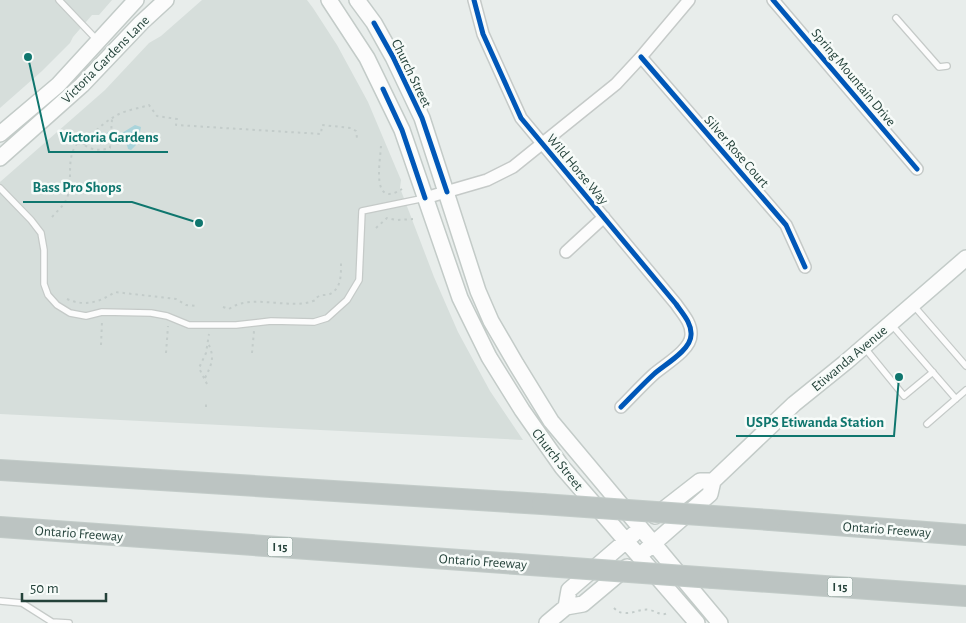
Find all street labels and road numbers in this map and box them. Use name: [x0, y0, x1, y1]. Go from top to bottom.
street label: Victoria Gardens Lane: [59, 13, 152, 106]
street label: Spring Mountain Drive: [808, 26, 898, 129]
street label: Church Street: [389, 37, 434, 110]
street label: Silver Rose Court: [701, 113, 772, 191]
street label: Wild Horse Way: [544, 132, 611, 208]
street label: Etiwanda Avenue: [809, 323, 890, 394]
street label: Church Street: [529, 426, 586, 493]
street label: Ontario Freeway: [842, 520, 932, 540]
street label: Ontario Freeway: [34, 524, 124, 544]
road number: I 15: [268, 538, 292, 556]
street label: Ontario Freeway: [438, 552, 528, 572]
road number: I 15: [828, 578, 852, 596]

